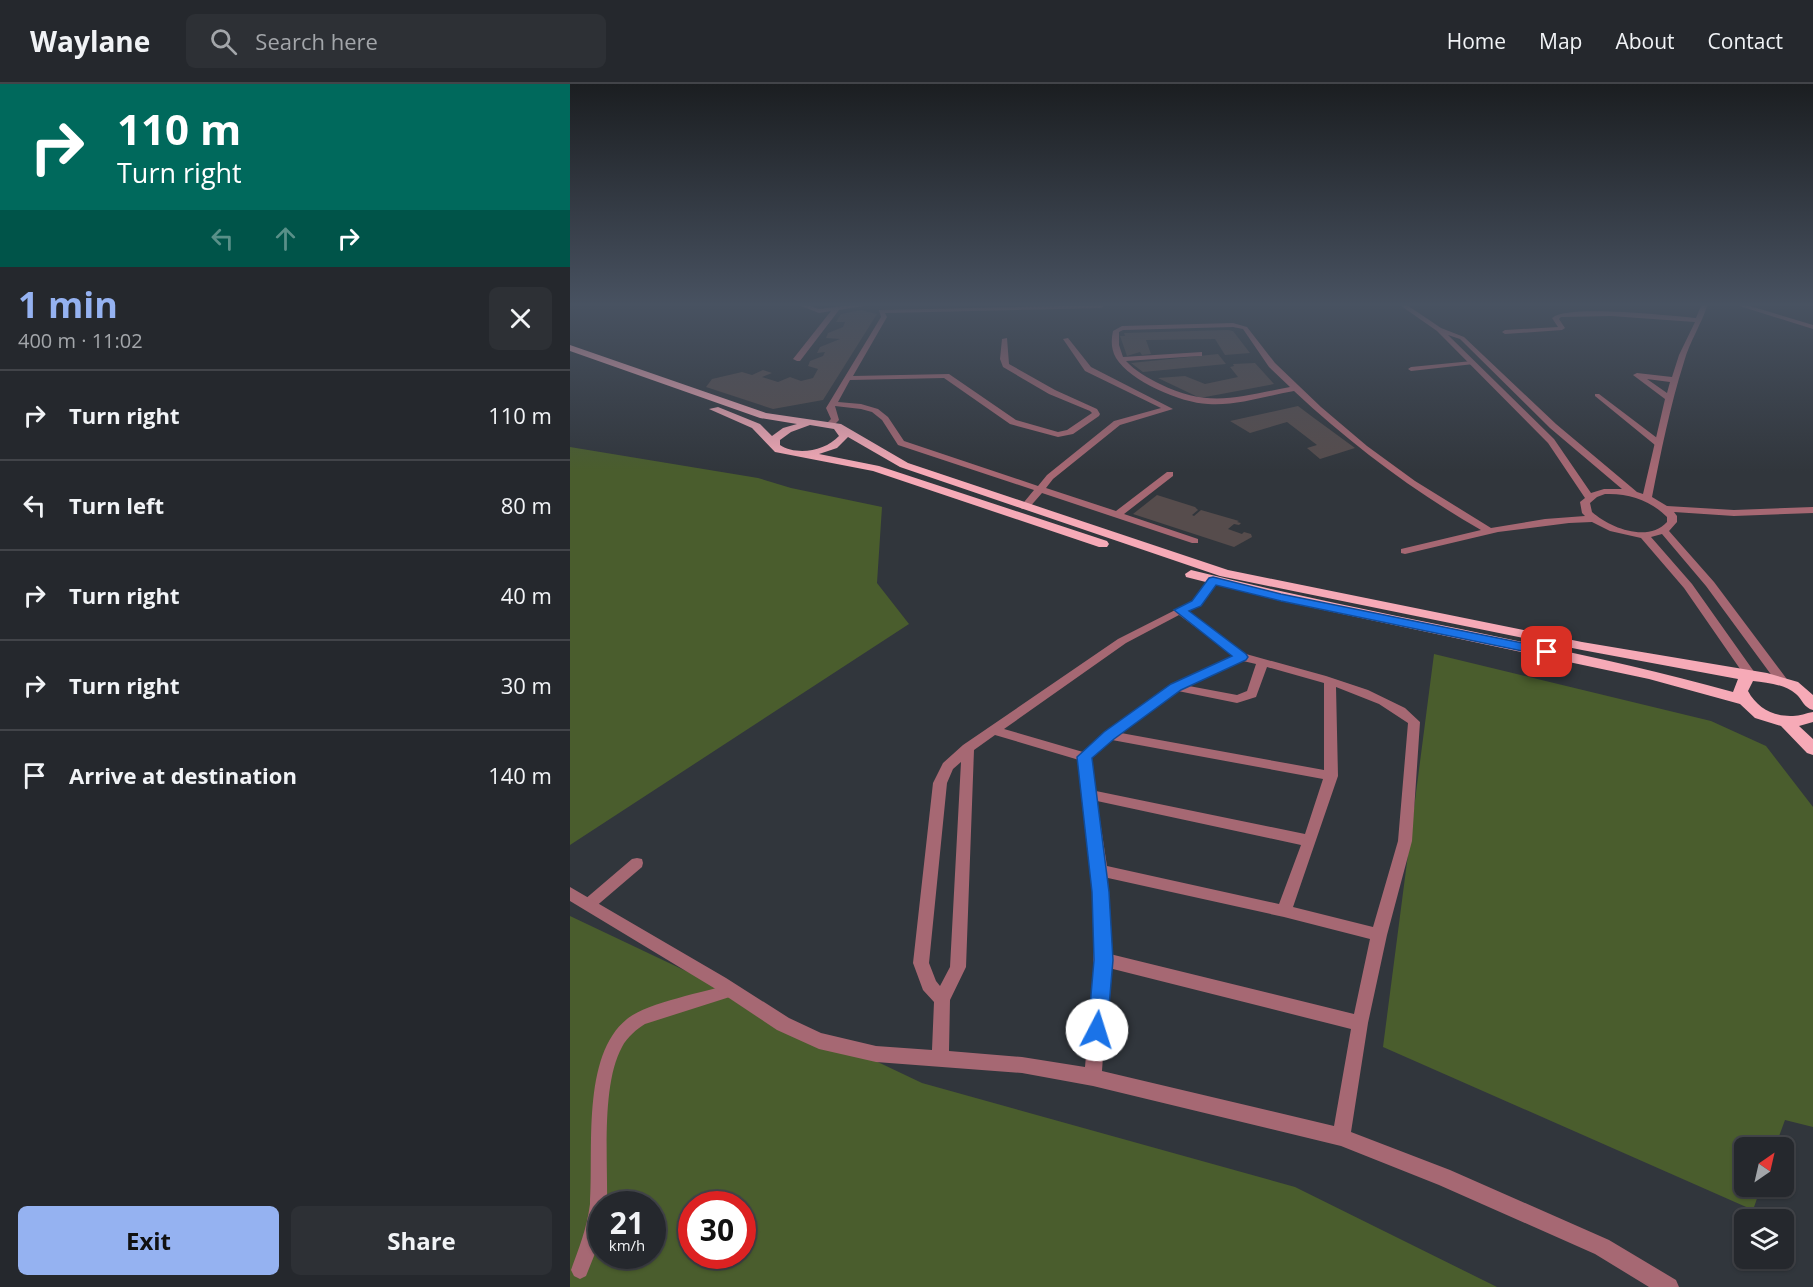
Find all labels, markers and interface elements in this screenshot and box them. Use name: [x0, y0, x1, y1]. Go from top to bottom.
search box: [186, 14, 606, 68]
text: Waylane: [30, 22, 150, 60]
icon: search: [207, 25, 240, 58]
text: Search here: [255, 26, 378, 56]
text: Home: [1447, 27, 1506, 55]
text: Map: [1539, 27, 1582, 55]
text: About: [1615, 27, 1675, 55]
text: Contact: [1708, 27, 1783, 55]
text: 110 m: [117, 100, 241, 157]
icon: right: [18, 108, 96, 186]
text: Turn right: [117, 154, 242, 191]
icon: left: [206, 222, 239, 255]
icon: ahead: [269, 222, 302, 255]
icon: right: [332, 222, 365, 255]
text: 1 min: [18, 280, 118, 329]
button: close: [489, 287, 552, 350]
text: 400 m · 11:02: [18, 327, 143, 354]
icon: right: [18, 399, 51, 432]
text: Turn right: [69, 400, 180, 430]
text: 110 m: [488, 400, 552, 430]
icon: left: [18, 489, 51, 522]
text: Turn left: [69, 490, 164, 520]
text: 80 m: [501, 490, 552, 520]
icon: right: [18, 579, 51, 612]
text: Turn right: [69, 580, 180, 610]
text: 40 m: [501, 580, 552, 610]
pin: [1521, 626, 1572, 677]
icon: arrive: [1530, 635, 1563, 668]
icon: right: [18, 669, 51, 702]
text: Turn right: [69, 670, 180, 700]
text: 30 m: [501, 670, 552, 700]
icon: arrive: [18, 759, 51, 792]
text: Arrive at destination: [69, 760, 297, 790]
text: 140 m: [488, 760, 552, 790]
position arrow: [1065, 998, 1129, 1062]
north arrow: [1734, 1137, 1794, 1197]
map controls: [1734, 1137, 1794, 1269]
speed limit sign: 30: [678, 1191, 756, 1269]
text: 21: [610, 1202, 644, 1243]
button: Exit: [18, 1206, 279, 1275]
button: Share: [291, 1206, 552, 1275]
button: layers: [1734, 1209, 1794, 1269]
text: km/h: [609, 1235, 645, 1255]

